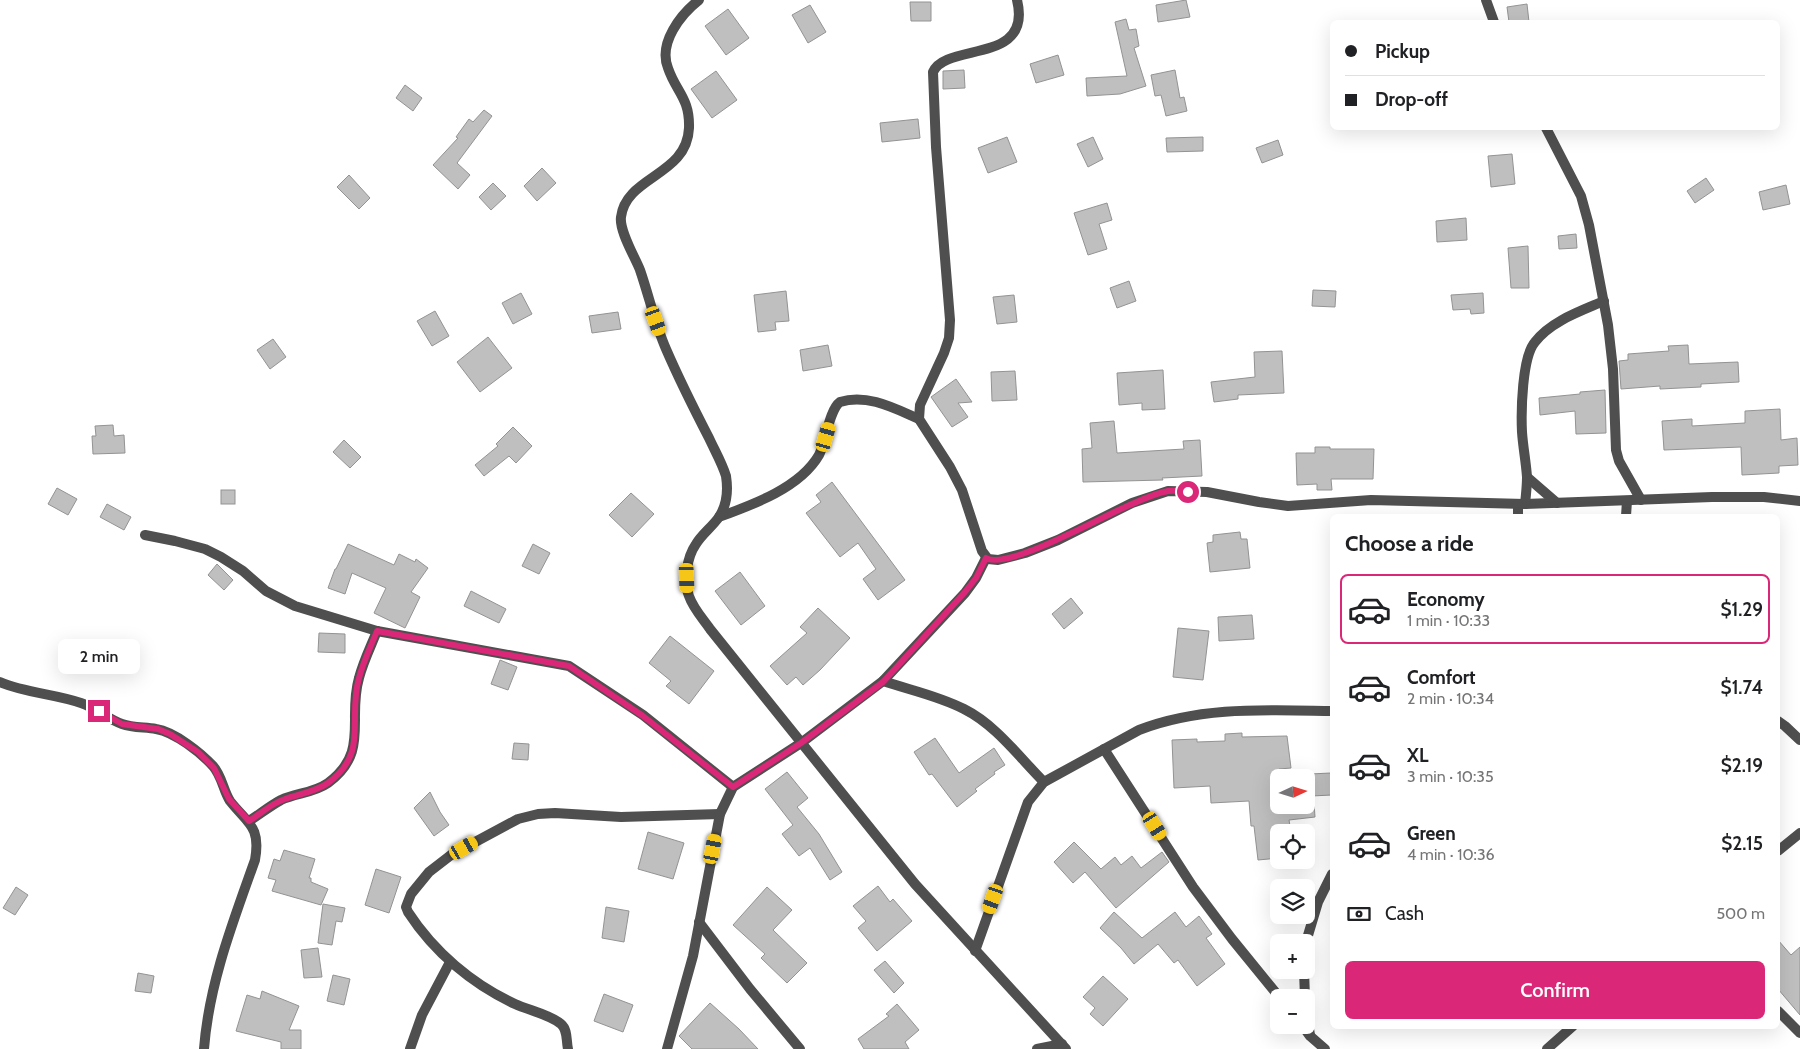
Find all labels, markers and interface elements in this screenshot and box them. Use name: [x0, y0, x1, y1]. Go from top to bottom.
text: Pickup: [1375, 40, 1430, 63]
text: Drop-off: [1375, 88, 1448, 111]
car: [643, 304, 668, 338]
car: [814, 421, 837, 453]
route start: [1177, 481, 1199, 503]
text: Choose a ride: [1345, 530, 1474, 557]
car: [678, 563, 695, 593]
icon: car: [1347, 587, 1392, 632]
text: Economy: [1407, 588, 1485, 611]
text: $1.29: [1720, 598, 1763, 621]
text: 1 min · 10:33: [1407, 611, 1490, 630]
callout: 2 min: [58, 638, 140, 674]
text: 2 min: [80, 647, 118, 666]
icon: car: [1347, 665, 1392, 710]
text: Comfort: [1407, 666, 1476, 689]
text: $1.74: [1721, 676, 1763, 699]
text: 2 min · 10:34: [1407, 689, 1494, 708]
route end: [88, 700, 110, 722]
icon: car: [1347, 743, 1392, 788]
text: XL: [1407, 744, 1428, 767]
text: $2.19: [1721, 754, 1763, 777]
text: 3 min · 10:35: [1407, 767, 1494, 786]
north arrow: [1270, 769, 1315, 814]
map controls: [1270, 769, 1315, 1034]
car: [1140, 809, 1169, 843]
icon: car: [1347, 821, 1392, 866]
text: Green: [1407, 822, 1456, 845]
button: locate: [1270, 824, 1315, 869]
text: $2.15: [1721, 832, 1763, 855]
car: [702, 833, 723, 865]
car: [447, 834, 480, 862]
text: 4 min · 10:36: [1407, 845, 1495, 864]
button: layers: [1270, 879, 1315, 924]
car: [981, 882, 1004, 916]
icon: cash: [1345, 900, 1373, 928]
text: Cash: [1385, 902, 1424, 925]
text: 500 m: [1716, 904, 1765, 923]
button: +: [1270, 934, 1315, 979]
button: Confirm: [1345, 961, 1765, 1019]
button: −: [1270, 989, 1315, 1034]

